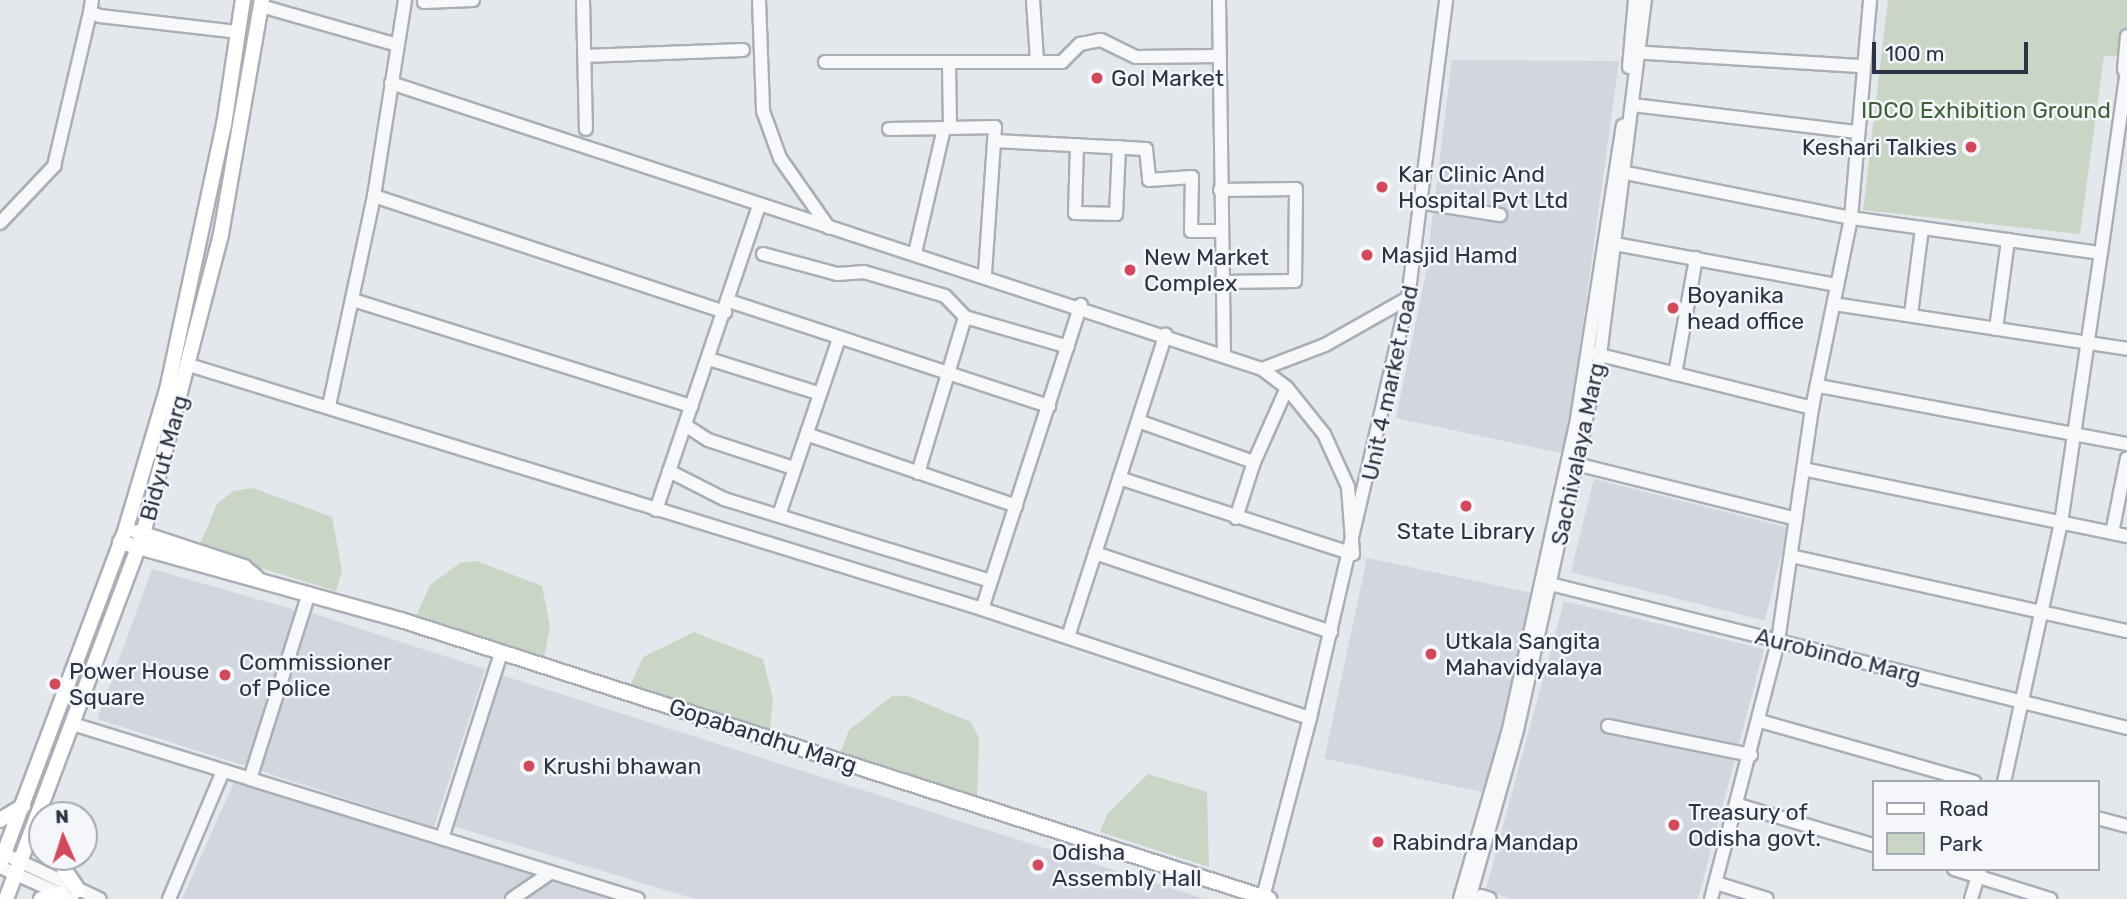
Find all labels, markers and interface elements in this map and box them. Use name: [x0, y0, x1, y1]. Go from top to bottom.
scale bar: [1875, 28, 2031, 72]
text: 100 m: [1885, 41, 1944, 66]
place label: Gol Market: [1111, 64, 1224, 92]
marker: Gol Market: [1089, 70, 1105, 86]
park label: IDCO Exhibition Ground: [1861, 96, 2111, 124]
place label: Keshari Talkies: [1801, 133, 1957, 161]
marker: Keshari Talkies: [1963, 139, 1979, 155]
place label: Kar Clinic And Hospital Pvt Ltd: [1398, 160, 1568, 214]
marker: Kar Clinic And Hospital Pvt Ltd: [1372, 177, 1392, 197]
place label: Masjid Hamd: [1381, 241, 1518, 269]
place label: New Market Complex: [1144, 243, 1269, 297]
marker: Masjid Hamd: [1359, 247, 1375, 263]
marker: New Market Complex: [1122, 262, 1138, 278]
place label: Boyanika head office: [1687, 281, 1804, 335]
street label: Unit 4 market road: [1356, 283, 1424, 483]
marker: Boyanika head office: [1665, 300, 1681, 316]
street label: Sachivalaya Marg: [1545, 360, 1611, 548]
street label: Bidyut Marg: [134, 392, 194, 524]
marker: State Library: [1458, 498, 1474, 514]
place label: State Library: [1397, 517, 1535, 545]
street label: Aurobindo Marg: [1752, 622, 1924, 690]
place label: Utkala Sangita Mahavidyalaya: [1445, 627, 1602, 681]
marker: Utkala Sangita Mahavidyalaya: [1423, 646, 1439, 662]
place label: Commissioner of Police: [239, 648, 392, 702]
place label: Power House Square: [69, 657, 210, 711]
marker: Commissioner of Police: [217, 667, 233, 683]
marker: Power House Square: [47, 676, 63, 692]
street label: Gopabandhu Marg: [666, 693, 860, 779]
place label: Krushi bhawan: [543, 752, 701, 780]
marker: Krushi bhawan: [521, 758, 537, 774]
legend: [1871, 780, 2099, 871]
text: Road: [1939, 796, 1989, 821]
place label: Treasury of Odisha govt.: [1688, 798, 1821, 852]
north arrow: [28, 801, 98, 871]
text: N: [55, 805, 69, 828]
marker: Treasury of Odisha govt.: [1666, 817, 1682, 833]
place label: Rabindra Mandap: [1392, 828, 1579, 856]
text: Park: [1939, 831, 1983, 856]
marker: Rabindra Mandap: [1370, 834, 1386, 850]
place label: Odisha Assembly Hall: [1052, 838, 1202, 892]
marker: Odisha Assembly Hall: [1030, 857, 1046, 873]

